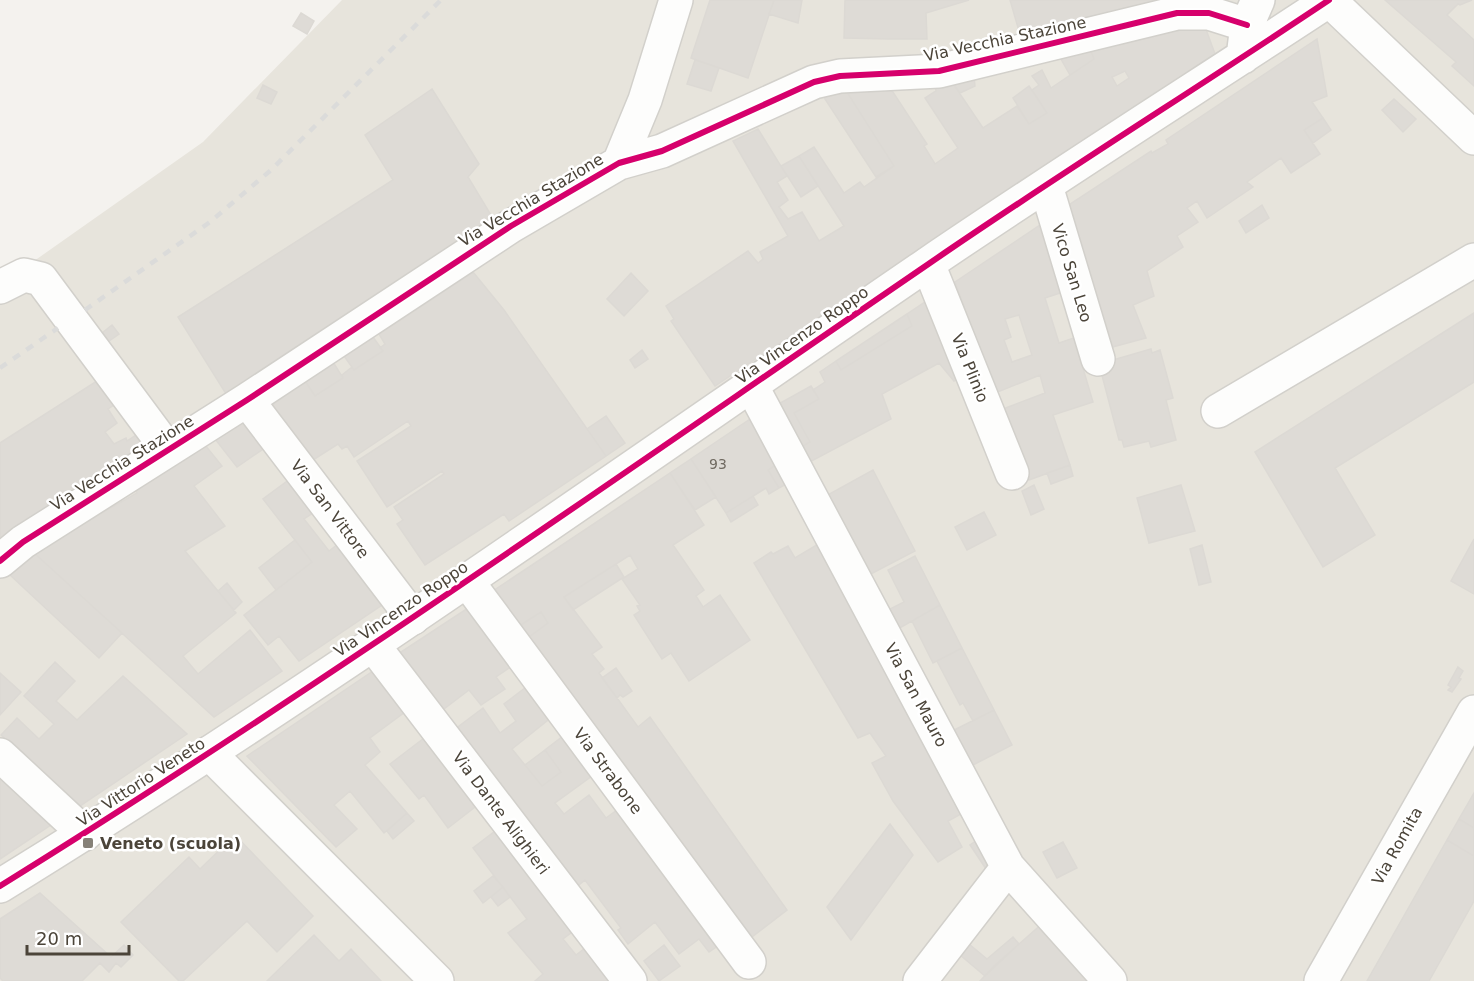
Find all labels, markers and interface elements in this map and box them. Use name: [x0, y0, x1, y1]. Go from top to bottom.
street label: Via Vecchia Stazione: [922, 13, 1088, 65]
street label: Via Vecchia Stazione: [455, 149, 607, 251]
street label: Vico San Leo: [1048, 221, 1096, 325]
street label: Via Vincenzo Roppo: [732, 282, 872, 388]
street label: Via Plinio: [948, 331, 992, 405]
street label: Via Vecchia Stazione: [47, 411, 197, 515]
street label: Via San Vittore: [287, 456, 373, 562]
house number: 93: [709, 456, 727, 472]
street label: Via Vincenzo Roppo: [330, 557, 472, 661]
street label: Via San Mauro: [881, 640, 951, 750]
street label: Via Strabone: [570, 724, 646, 818]
street label: Via Vittorio Veneto: [73, 734, 209, 830]
street label: Via Dante Alighieri: [449, 748, 553, 878]
street label: Via Romita: [1368, 804, 1426, 888]
place label: Veneto (scuola): [100, 834, 241, 853]
marker: Veneto (scuola): [81, 836, 95, 850]
scale bar: [27, 918, 129, 956]
text: 20 m: [36, 928, 82, 949]

